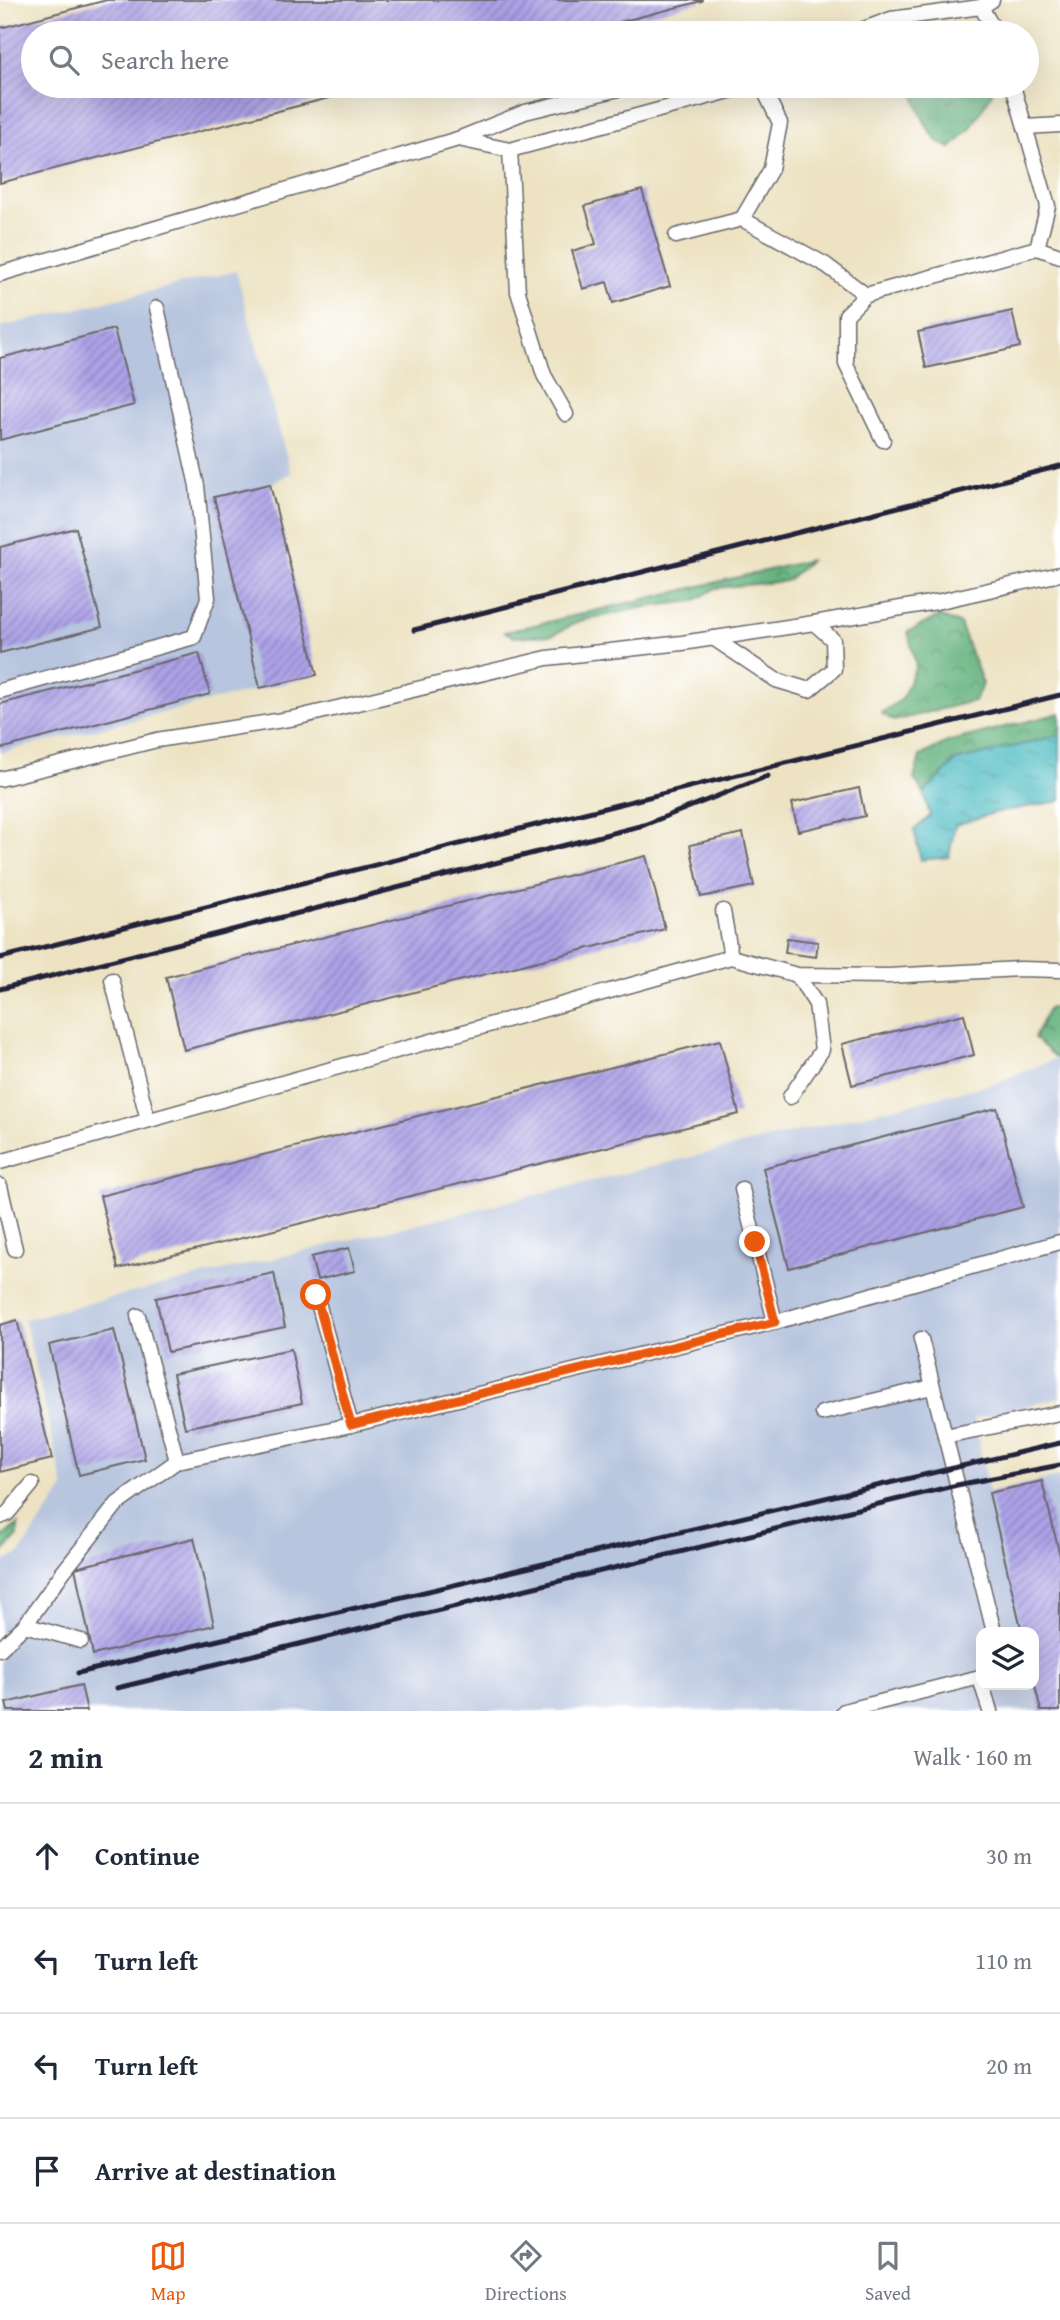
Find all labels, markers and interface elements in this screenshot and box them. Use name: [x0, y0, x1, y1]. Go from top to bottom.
search box: [21, 21, 1039, 98]
text: Search here: [101, 40, 229, 79]
icon: search: [45, 41, 83, 79]
route end: [739, 1226, 770, 1257]
route start: [300, 1279, 331, 1310]
map controls: [976, 1627, 1039, 1690]
button: layers: [976, 1627, 1039, 1690]
text: 2 min: [28, 1735, 103, 1779]
text: Walk · 160 m: [913, 1740, 1032, 1773]
text: Continue: [95, 1836, 200, 1875]
icon: ahead: [28, 1837, 66, 1875]
text: 30 m: [986, 1839, 1032, 1872]
text: Turn left: [95, 1941, 198, 1980]
icon: left: [28, 1942, 66, 1980]
text: 110 m: [975, 1944, 1032, 1977]
text: Turn left: [95, 2046, 198, 2085]
icon: left: [28, 2047, 66, 2085]
text: 20 m: [986, 2049, 1032, 2082]
text: Arrive at destination: [95, 2151, 336, 2190]
icon: arrive: [28, 2152, 66, 2190]
tab: Map: [149, 2237, 187, 2307]
tab: Directions: [485, 2237, 567, 2307]
tab: Saved: [865, 2237, 911, 2307]

